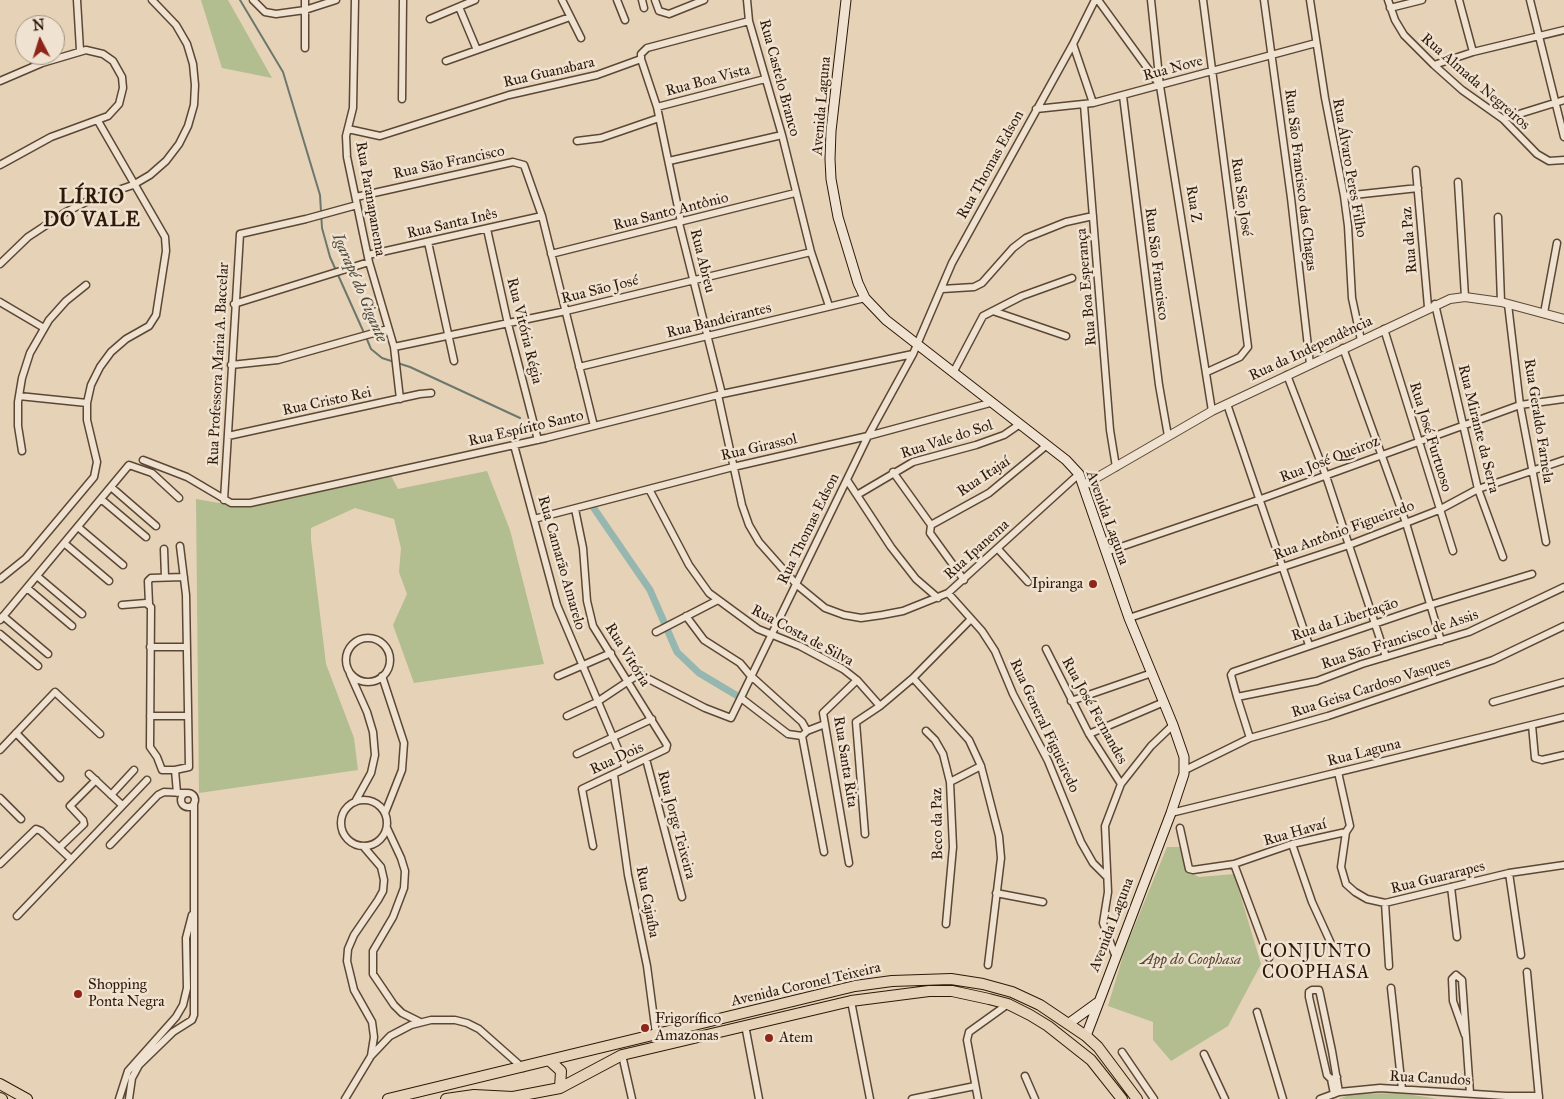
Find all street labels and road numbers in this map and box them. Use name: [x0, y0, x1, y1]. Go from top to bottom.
street label: Rua Castelo Branco: [755, 18, 803, 138]
street label: Rua Almada Negreiros: [1417, 30, 1533, 134]
street label: Rua Nove: [1141, 52, 1205, 86]
street label: Rua Guanabara: [502, 54, 596, 92]
street label: Avenida Laguna: [809, 56, 835, 156]
street label: Rua Boa Vista: [664, 61, 752, 101]
street label: Rua São Francisco das Chagas: [1280, 88, 1320, 272]
street label: Rua Álvaro Peres Filho: [1328, 97, 1370, 239]
street label: Rua Thomas Edson: [954, 108, 1028, 222]
street label: Rua Paranapanema: [351, 140, 389, 258]
street label: Rua São Francisco: [392, 142, 506, 184]
street label: Rua São José: [1227, 157, 1255, 237]
street label: Rua Z: [1181, 184, 1205, 224]
street label: Rua Santo Antônio: [611, 189, 731, 235]
street label: Rua Santa Inês: [405, 205, 499, 243]
street label: Rua da Paz: [1398, 206, 1422, 274]
street label: Rua São Francisco: [1140, 207, 1172, 321]
street label: Rua Abreu: [685, 227, 719, 295]
street label: Rua Boa Esperança: [1073, 228, 1101, 346]
street label: Rua Professora Maria A. Baccelar: [205, 262, 233, 466]
street label: Rua São José: [560, 272, 640, 308]
street label: Rua Vitória Régia: [502, 276, 546, 386]
street label: Rua Bandeirantes: [665, 299, 773, 343]
street label: Rua da Independência: [1246, 313, 1376, 385]
street label: Rua Geraldo Farnela: [1519, 357, 1557, 485]
street label: Rua Mirante da Serra: [1453, 363, 1503, 495]
street label: Rua José Furtuoso: [1405, 380, 1455, 494]
street label: Rua Cristo Rei: [281, 384, 373, 420]
street label: Rua Espírito Santo: [467, 407, 585, 451]
street label: Rua Vale do Sol: [899, 417, 995, 463]
street label: Rua Girassol: [719, 430, 799, 466]
street label: Rua José Queiroz: [1278, 433, 1382, 487]
street label: Rua Itajaí: [954, 453, 1014, 501]
street label: Avenida Laguna: [1082, 468, 1132, 568]
street label: Rua Thomas Edson: [774, 471, 844, 587]
street label: Rua Camarão Amarelo: [533, 494, 589, 632]
street label: Rua Antônio Figueiredo: [1271, 497, 1417, 565]
street label: Rua Ipanema: [941, 516, 1013, 584]
street label: Rua da Libertação: [1289, 594, 1401, 646]
street label: Rua Costa de Silva: [748, 601, 856, 671]
street label: Rua São Francisco de Assis: [1319, 606, 1481, 674]
street label: Rua Vitória: [600, 620, 654, 690]
street label: Rua José Fernandes: [1057, 654, 1131, 768]
street label: Rua Geisa Cardoso Vasques: [1289, 654, 1453, 722]
street label: Rua General Figueiredo: [1005, 656, 1083, 796]
street label: Rua Santa Rita: [829, 715, 861, 809]
street label: Rua Laguna: [1325, 735, 1403, 771]
street label: Rua Dois: [587, 739, 647, 779]
street label: Rua Jorge Teixeira: [653, 769, 699, 881]
street label: Beco da Paz: [928, 788, 948, 860]
street label: Rua Havaí: [1261, 815, 1329, 851]
street label: Rua Guararapes: [1389, 858, 1487, 898]
street label: Rua Cajaíba: [631, 865, 663, 939]
street label: Avenida Laguna: [1086, 876, 1138, 974]
street label: Avenida Coronel Teixeira: [729, 959, 883, 1011]
street label: Rua Canudos: [1389, 1068, 1471, 1090]

